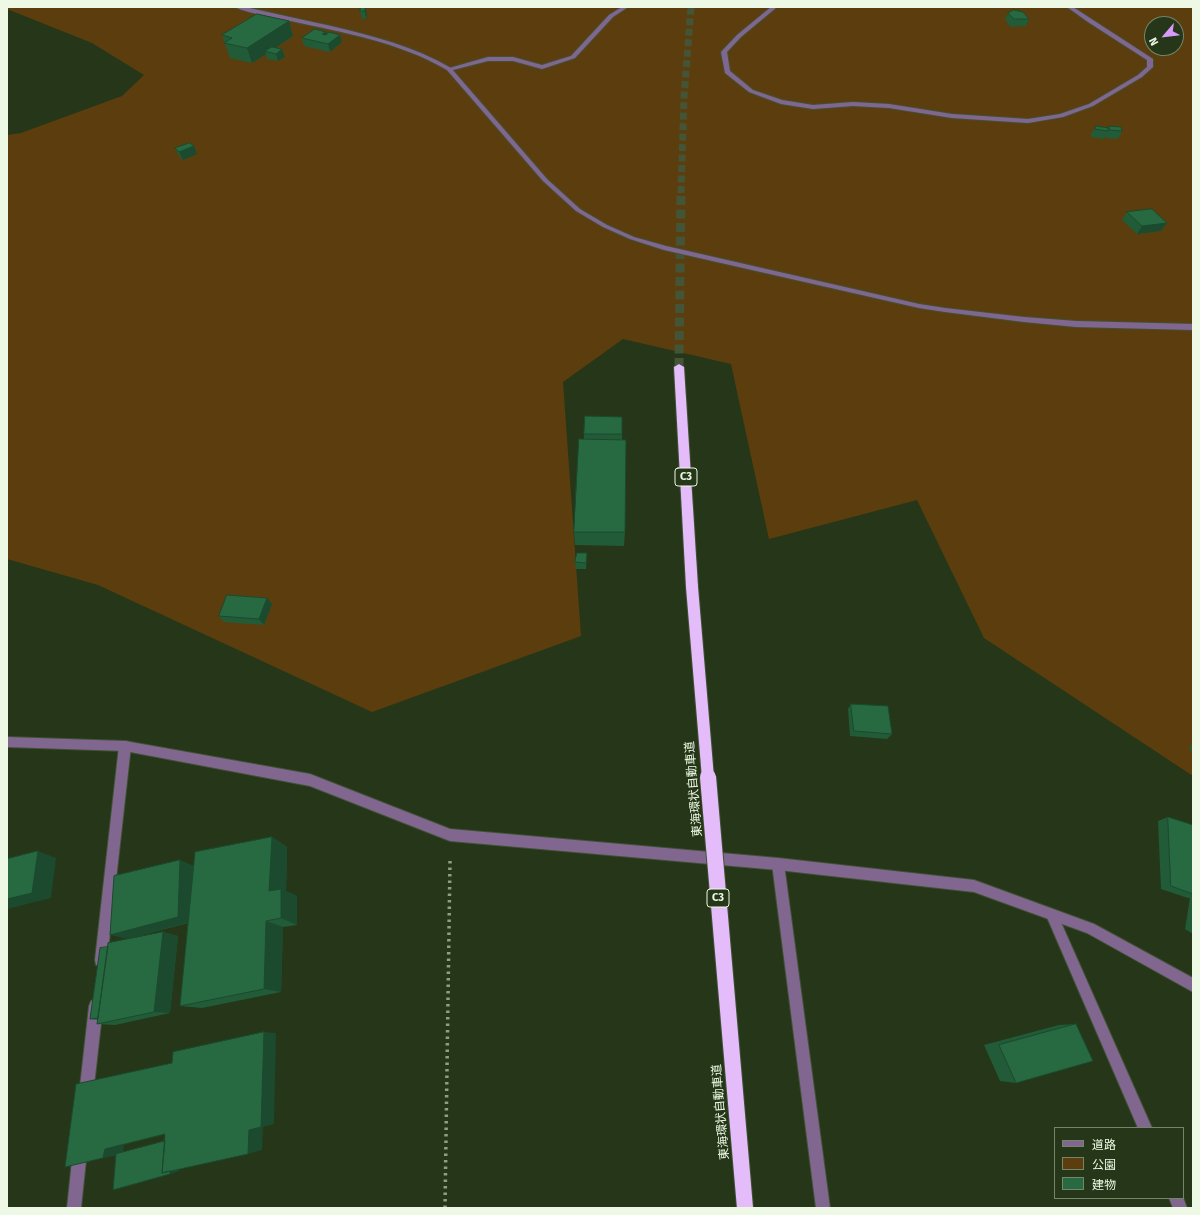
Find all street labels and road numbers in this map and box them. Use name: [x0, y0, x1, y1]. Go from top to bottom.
road number: C3: [675, 468, 697, 486]
street label: 東海環状自動車道: [683, 741, 705, 837]
road number: C3: [707, 889, 729, 907]
street label: 東海環状自動車道: [710, 1064, 732, 1160]

